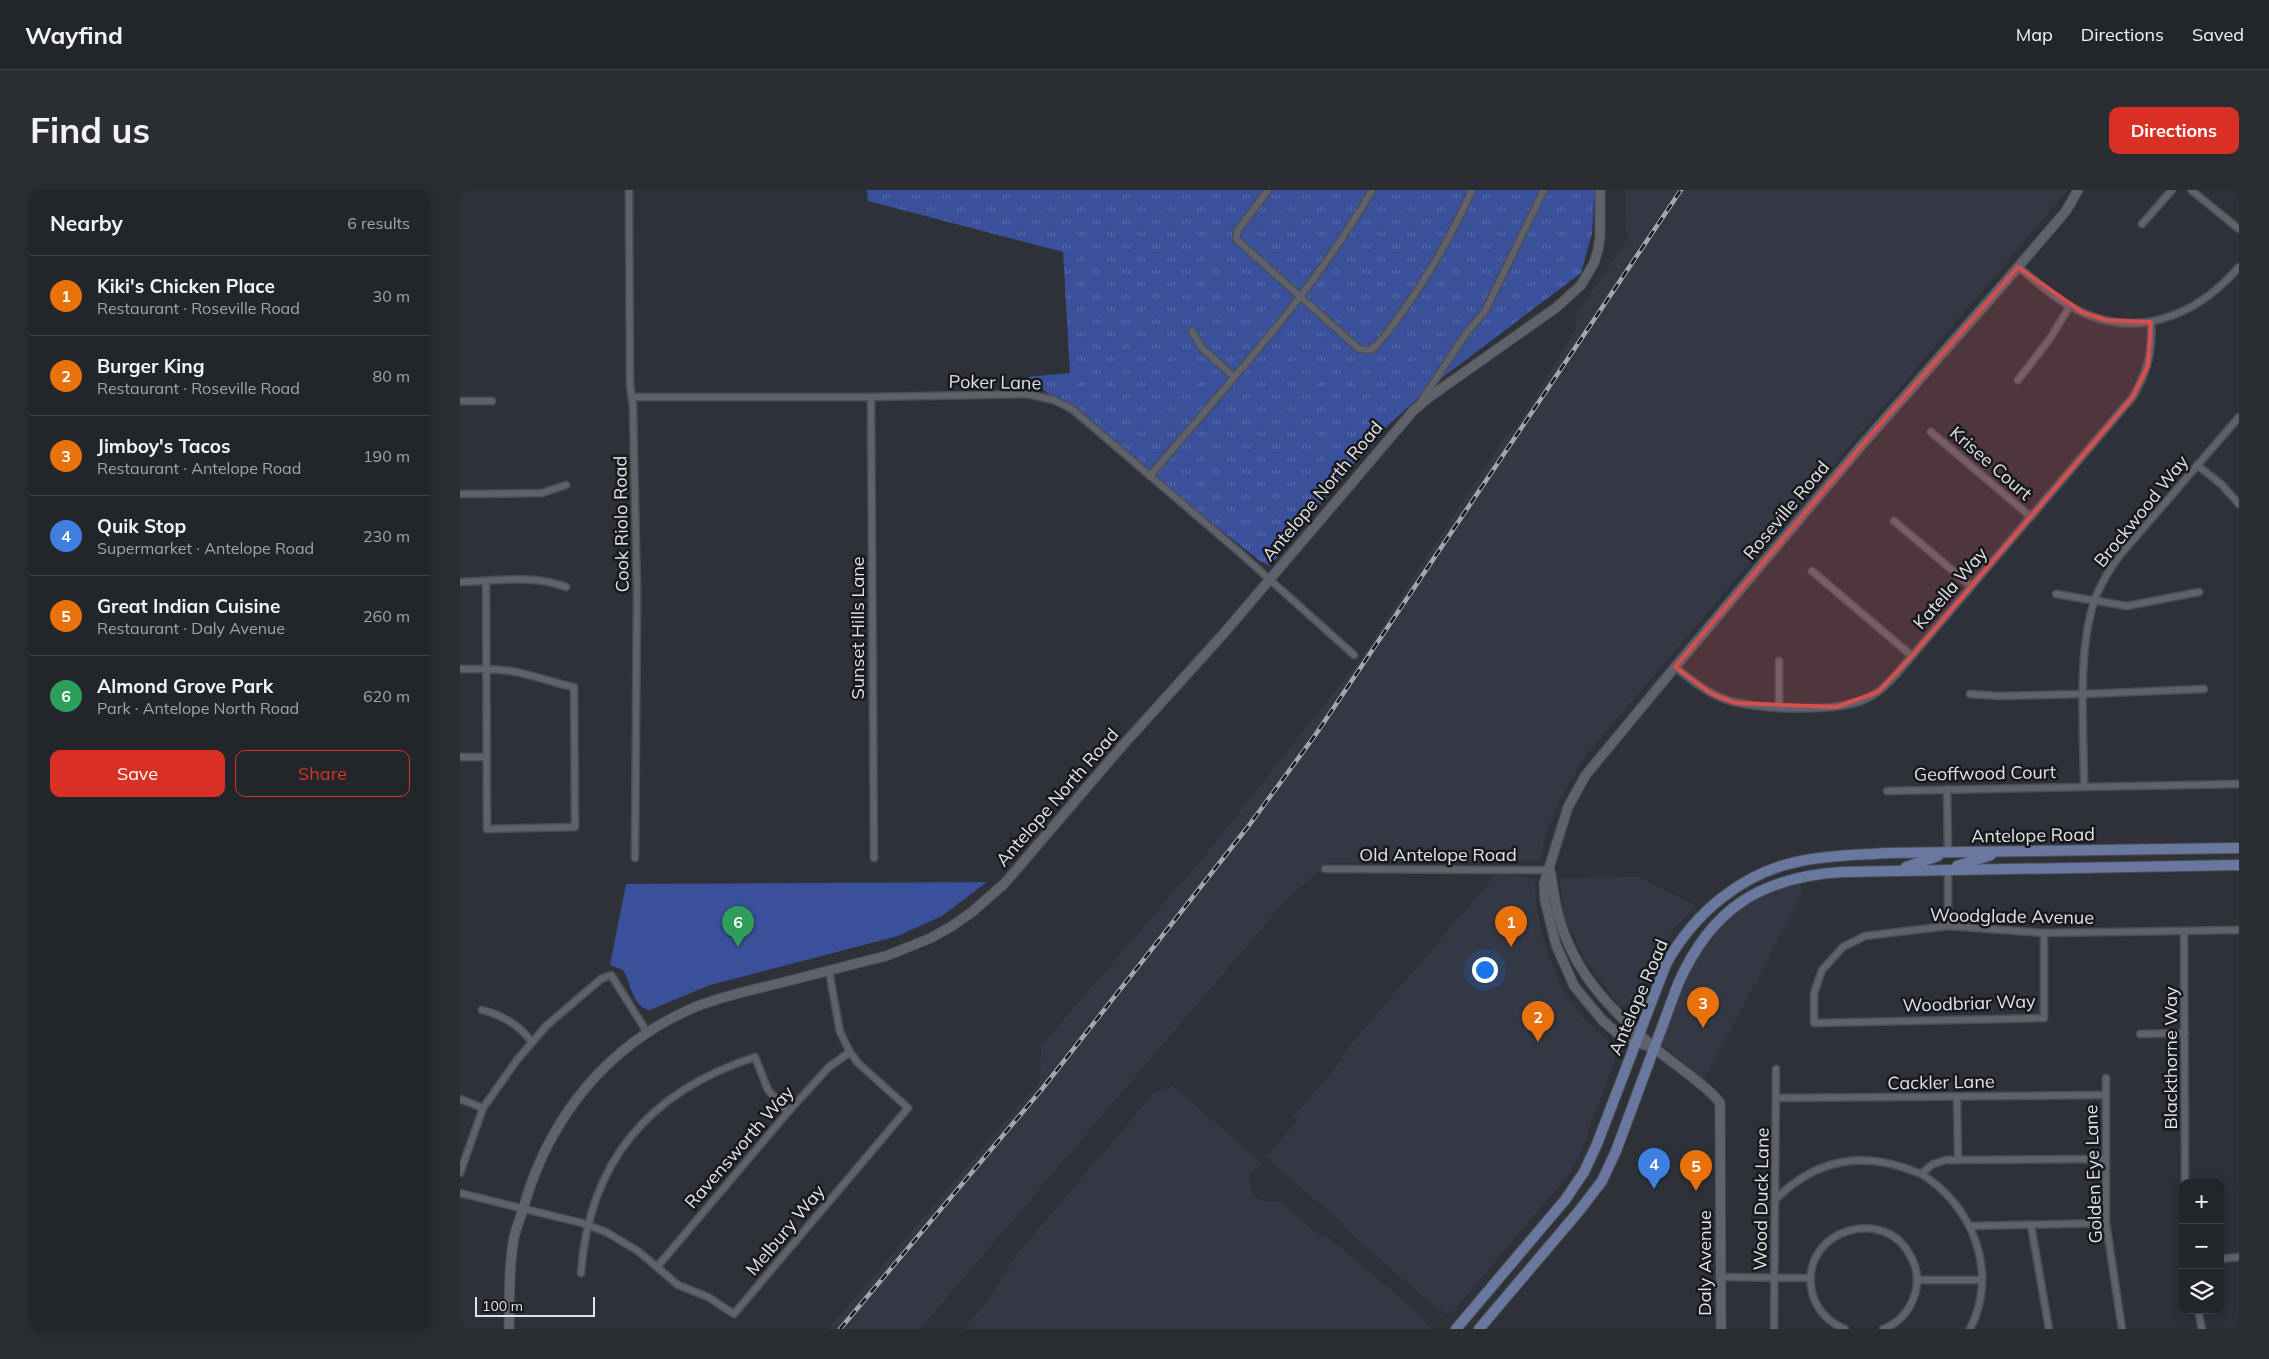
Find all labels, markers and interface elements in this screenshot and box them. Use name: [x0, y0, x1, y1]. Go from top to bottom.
text: Wayfind: [25, 20, 123, 50]
text: Map: [2016, 23, 2053, 46]
text: Directions: [2081, 23, 2164, 46]
text: Saved: [2192, 23, 2244, 46]
button: Directions: [2109, 107, 2239, 154]
text: Find us: [30, 108, 150, 152]
text: Nearby: [50, 210, 123, 236]
text: 6 results: [347, 213, 410, 233]
text: Kiki's Chicken Place: [97, 274, 275, 298]
text: 1: [61, 286, 71, 306]
text: 30 m: [373, 286, 410, 306]
text: Restaurant · Roseville Road: [97, 298, 300, 318]
text: Burger King: [97, 354, 205, 378]
text: 2: [61, 366, 71, 386]
text: 80 m: [373, 366, 410, 386]
street label: Poker Lane: [948, 370, 1042, 394]
text: Restaurant · Roseville Road: [97, 378, 300, 398]
street label: Antelope North Road: [1257, 416, 1387, 566]
street label: Krisee Court: [1945, 421, 2037, 505]
text: Jimboy's Tacos: [97, 434, 231, 458]
text: 3: [61, 446, 71, 466]
text: 190 m: [363, 446, 410, 466]
street label: Brockwood Way: [2089, 450, 2194, 572]
street label: Cook Riolo Road: [608, 455, 634, 593]
street label: Roseville Road: [1738, 456, 1834, 564]
text: Restaurant · Antelope Road: [97, 458, 301, 478]
text: Quik Stop: [97, 514, 186, 538]
text: 4: [61, 526, 71, 546]
text: 230 m: [363, 526, 410, 546]
text: Supermarket · Antelope Road: [97, 538, 314, 558]
street label: Katella Way: [1908, 542, 1992, 634]
street label: Sunset Hills Lane: [846, 556, 869, 700]
text: Great Indian Cuisine: [97, 594, 280, 618]
text: 5: [61, 606, 71, 626]
text: 260 m: [363, 606, 410, 626]
text: Restaurant · Daly Avenue: [97, 618, 285, 638]
text: Almond Grove Park: [97, 674, 273, 698]
text: 6: [61, 686, 71, 706]
text: 620 m: [363, 686, 410, 706]
text: Park · Antelope North Road: [97, 698, 299, 718]
street label: Antelope North Road: [991, 723, 1123, 871]
button: Save: [50, 750, 225, 797]
button: Share: [235, 750, 410, 797]
street label: Geoffwood Court: [1914, 760, 2056, 786]
street label: Antelope Road: [1971, 822, 2095, 848]
street label: Old Antelope Road: [1359, 843, 1517, 866]
street label: Woodglade Avenue: [1930, 903, 2094, 929]
pin: 6: [722, 906, 754, 947]
pin: 1: [1495, 906, 1527, 947]
street label: Antelope Road: [1603, 936, 1673, 1058]
your location: [1472, 957, 1498, 983]
street label: Blackthorne Way: [2159, 986, 2182, 1130]
pin: 3: [1687, 987, 1719, 1028]
street label: Woodbriar Way: [1902, 989, 2036, 1017]
pin: 2: [1522, 1001, 1554, 1042]
street label: Cackler Lane: [1887, 1070, 1995, 1094]
street label: Ravensworth Way: [679, 1081, 799, 1213]
street label: Golden Eye Lane: [2079, 1104, 2107, 1244]
street label: Wood Duck Lane: [1748, 1127, 1774, 1271]
pin: 4: [1638, 1148, 1670, 1189]
pin: 5: [1680, 1150, 1712, 1191]
map controls: [2179, 1179, 2224, 1314]
button: +: [2179, 1179, 2224, 1224]
street label: Melbury Way: [740, 1180, 830, 1280]
street label: Daly Avenue: [1693, 1210, 1716, 1316]
button: −: [2179, 1224, 2224, 1269]
button: layers: [2179, 1269, 2224, 1314]
scale bar: [475, 1294, 595, 1317]
text: 100 m: [482, 1297, 523, 1315]

